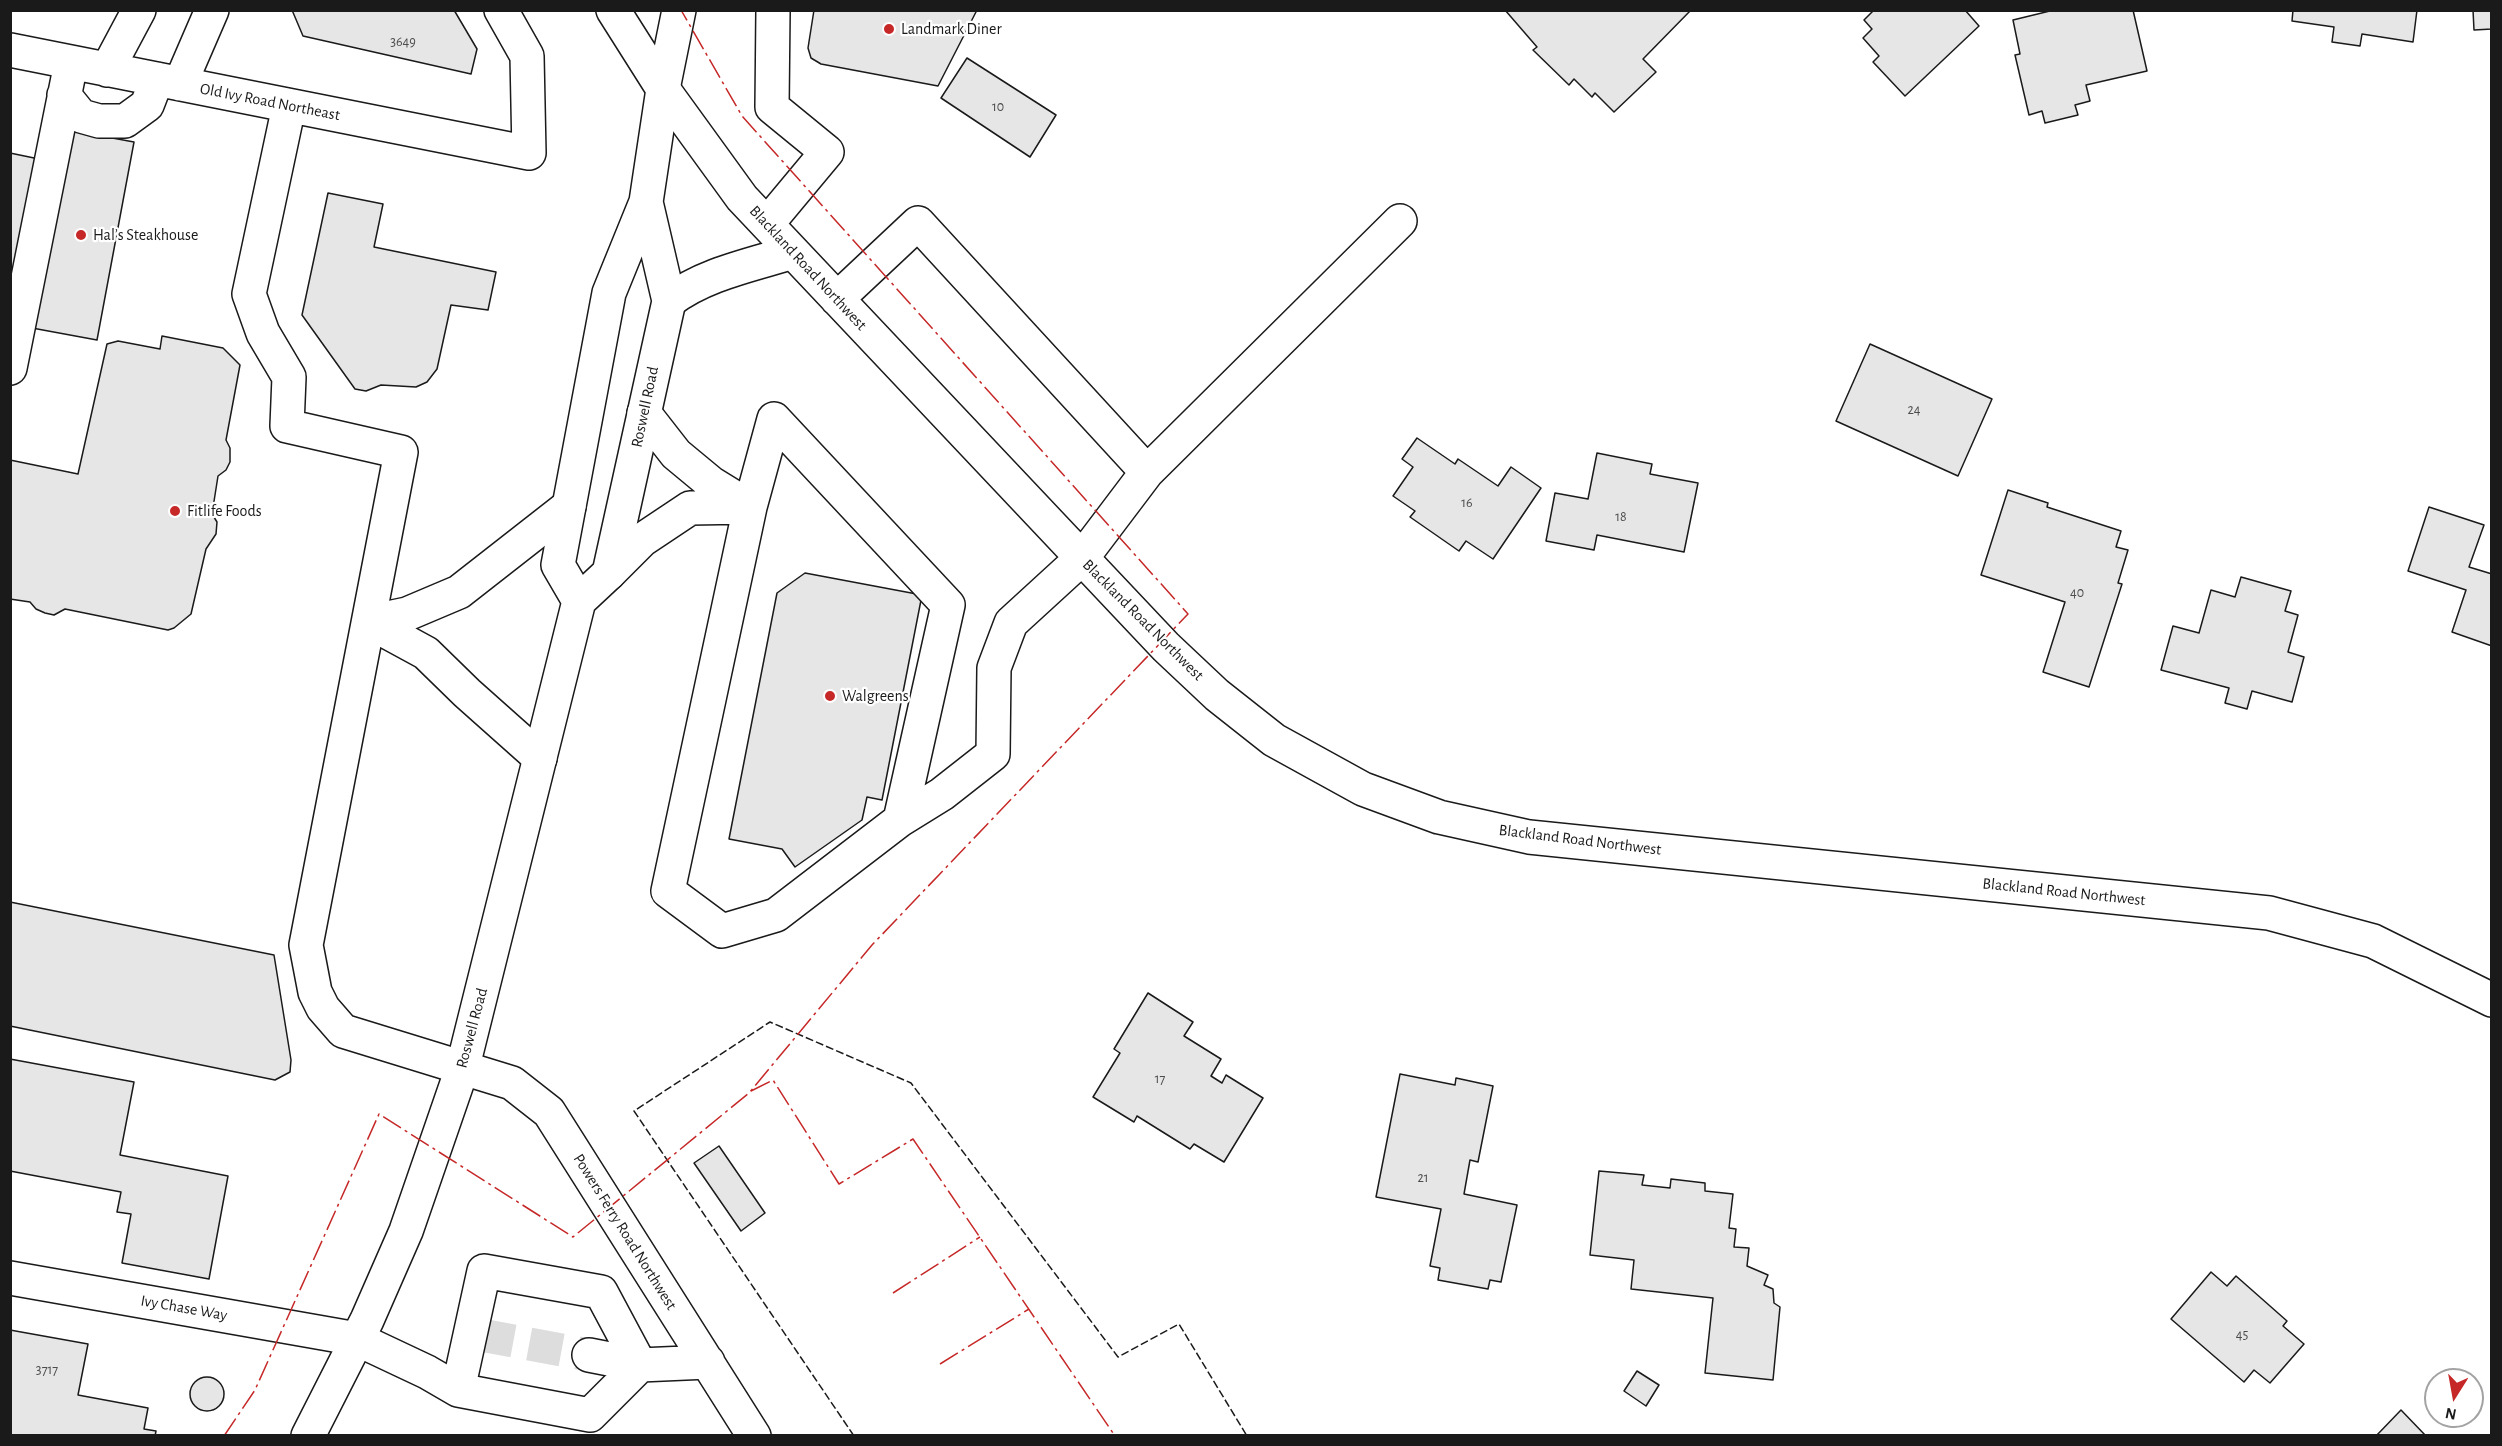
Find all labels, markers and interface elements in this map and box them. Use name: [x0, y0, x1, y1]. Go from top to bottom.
place label: Landmark Diner: [901, 19, 1002, 39]
marker: Landmark Diner: [882, 22, 896, 36]
house number: 3649: [390, 34, 416, 50]
street label: Old Ivy Road Northeast: [198, 79, 342, 125]
house number: 10: [992, 99, 1004, 115]
street label: Blackland Road Northwest: [745, 202, 871, 334]
place label: Hal’s Steakhouse: [93, 225, 198, 245]
marker: Hal’s Steakhouse: [74, 228, 88, 242]
street label: Roswell Road: [627, 365, 663, 449]
house number: 24: [1907, 402, 1921, 418]
house number: 16: [1461, 495, 1473, 511]
place label: Fitlife Foods: [187, 501, 262, 521]
marker: Fitlife Foods: [168, 504, 182, 518]
house number: 18: [1615, 509, 1627, 525]
street label: Blackland Road Northwest: [1078, 555, 1208, 685]
house number: 40: [2070, 585, 2084, 601]
place label: Walgreens: [842, 686, 909, 706]
marker: Walgreens: [823, 689, 837, 703]
street label: Blackland Road Northwest: [1498, 820, 1662, 860]
street label: Blackland Road Northwest: [1982, 874, 2146, 910]
street label: Roswell Road: [452, 986, 492, 1070]
house number: 17: [1155, 1071, 1165, 1087]
street label: Powers Ferry Road Northwest: [569, 1150, 681, 1314]
house number: 21: [1417, 1170, 1429, 1186]
street label: Ivy Chase Way: [139, 1291, 229, 1325]
house number: 45: [2236, 1327, 2248, 1343]
house number: 3717: [36, 1362, 58, 1378]
north arrow: [2424, 1368, 2484, 1428]
text: N: [2444, 1405, 2458, 1423]

